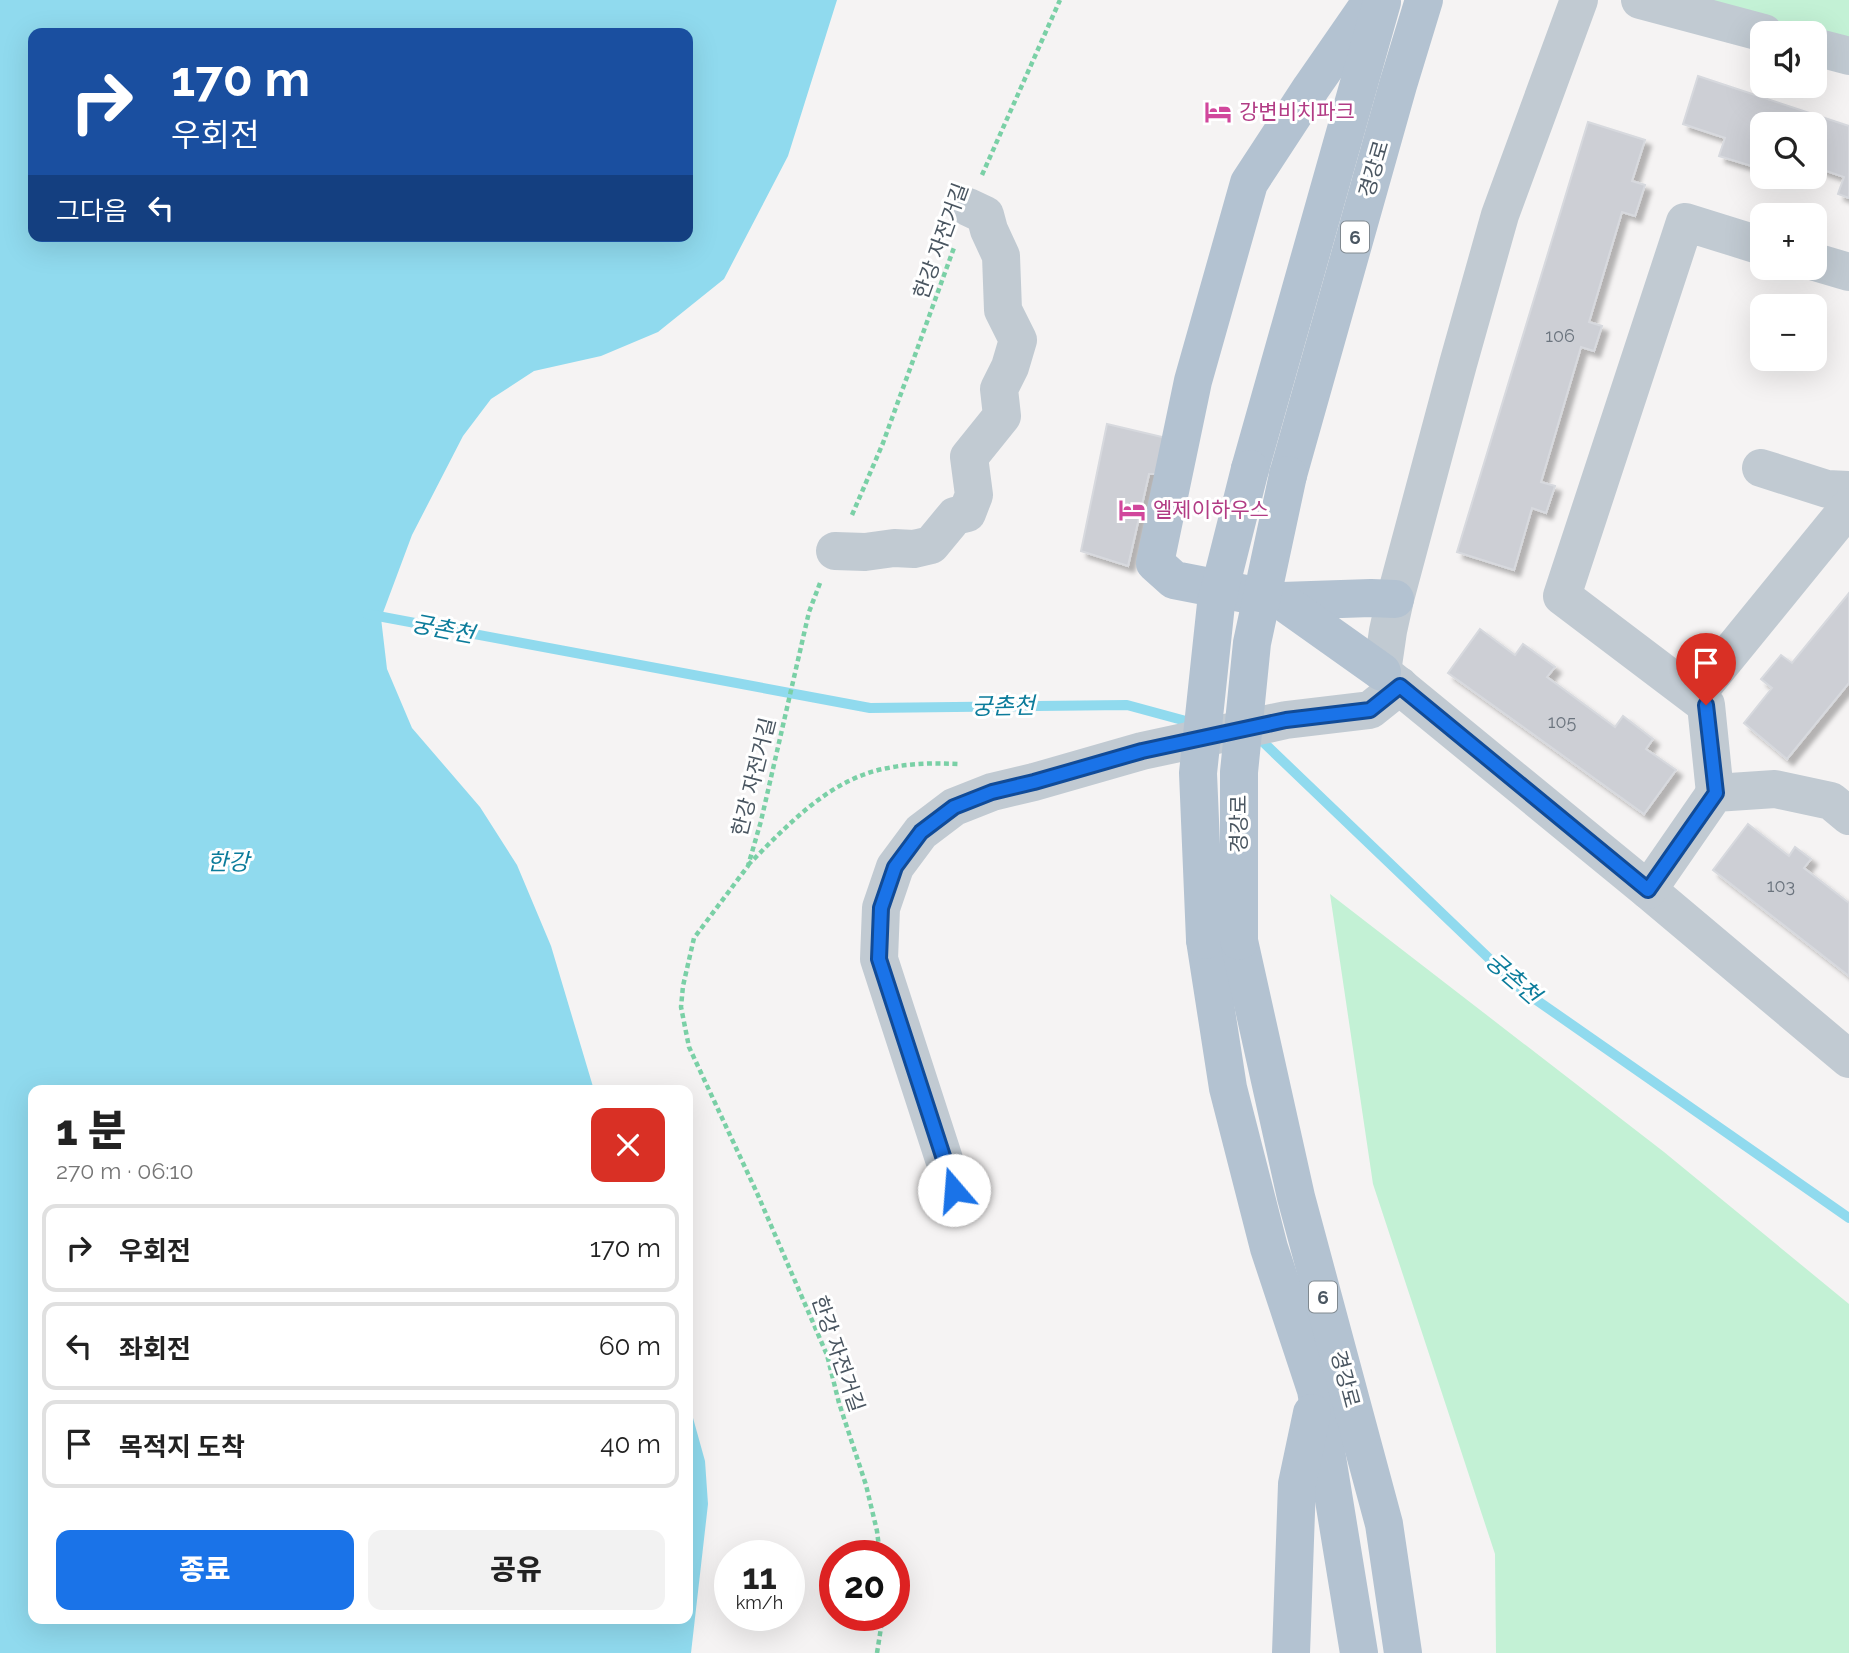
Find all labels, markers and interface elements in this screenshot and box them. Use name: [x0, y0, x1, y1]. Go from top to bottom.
map controls: [1750, 21, 1827, 371]
button: sound: [1750, 21, 1827, 98]
text: 170 m: [171, 50, 310, 107]
icon: right: [56, 56, 147, 147]
hotel icon: 강변비치파크: [1203, 97, 1233, 127]
place label: 강변비치파크: [1239, 99, 1355, 124]
button: search: [1750, 112, 1827, 189]
text: 우회전: [171, 116, 259, 153]
street label: 경강로: [1354, 138, 1394, 200]
street label: 한강 자전거길: [908, 180, 973, 302]
icon: left: [142, 189, 180, 227]
text: 그다음: [56, 196, 128, 226]
button: +: [1750, 203, 1827, 280]
road number: 6: [1341, 221, 1369, 252]
button: −: [1750, 294, 1827, 371]
house number: 106: [1545, 325, 1575, 346]
hotel icon: 엘제이하우스: [1117, 495, 1147, 525]
place label: 엘제이하우스: [1153, 497, 1269, 522]
water label: 궁촌천: [409, 609, 480, 648]
pin: [1676, 633, 1736, 705]
icon: arrive: [1687, 644, 1725, 682]
water label: 궁촌천: [971, 691, 1038, 720]
house number: 105: [1548, 711, 1576, 732]
street label: 한강 자전거길: [727, 715, 780, 839]
street label: 경강로: [1226, 795, 1251, 853]
water label: 한강: [207, 848, 252, 875]
house number: 103: [1767, 875, 1795, 896]
water label: 궁촌천: [1481, 947, 1548, 1010]
text: 1 분: [56, 1106, 126, 1155]
button: close: [591, 1108, 665, 1182]
position arrow: [917, 1153, 991, 1227]
text: 270 m · 06:10: [56, 1157, 194, 1184]
icon: right: [60, 1229, 98, 1267]
text: 170 m: [590, 1233, 661, 1263]
text: 우회전: [119, 1236, 191, 1266]
road number: 6: [1309, 1282, 1337, 1312]
street label: 한강 자전거길: [807, 1292, 870, 1415]
icon: left: [60, 1327, 98, 1365]
text: 60 m: [599, 1331, 661, 1361]
text: 좌회전: [119, 1334, 191, 1364]
street label: 경강로: [1326, 1348, 1365, 1410]
icon: arrive: [60, 1425, 98, 1463]
text: 40 m: [600, 1429, 661, 1459]
text: 목적지 도착: [119, 1432, 245, 1462]
button: 종료: [56, 1530, 354, 1610]
button: 공유: [368, 1530, 665, 1610]
speed limit sign: 20: [819, 1540, 910, 1631]
text: 11: [742, 1556, 777, 1597]
text: km/h: [736, 1592, 783, 1613]

